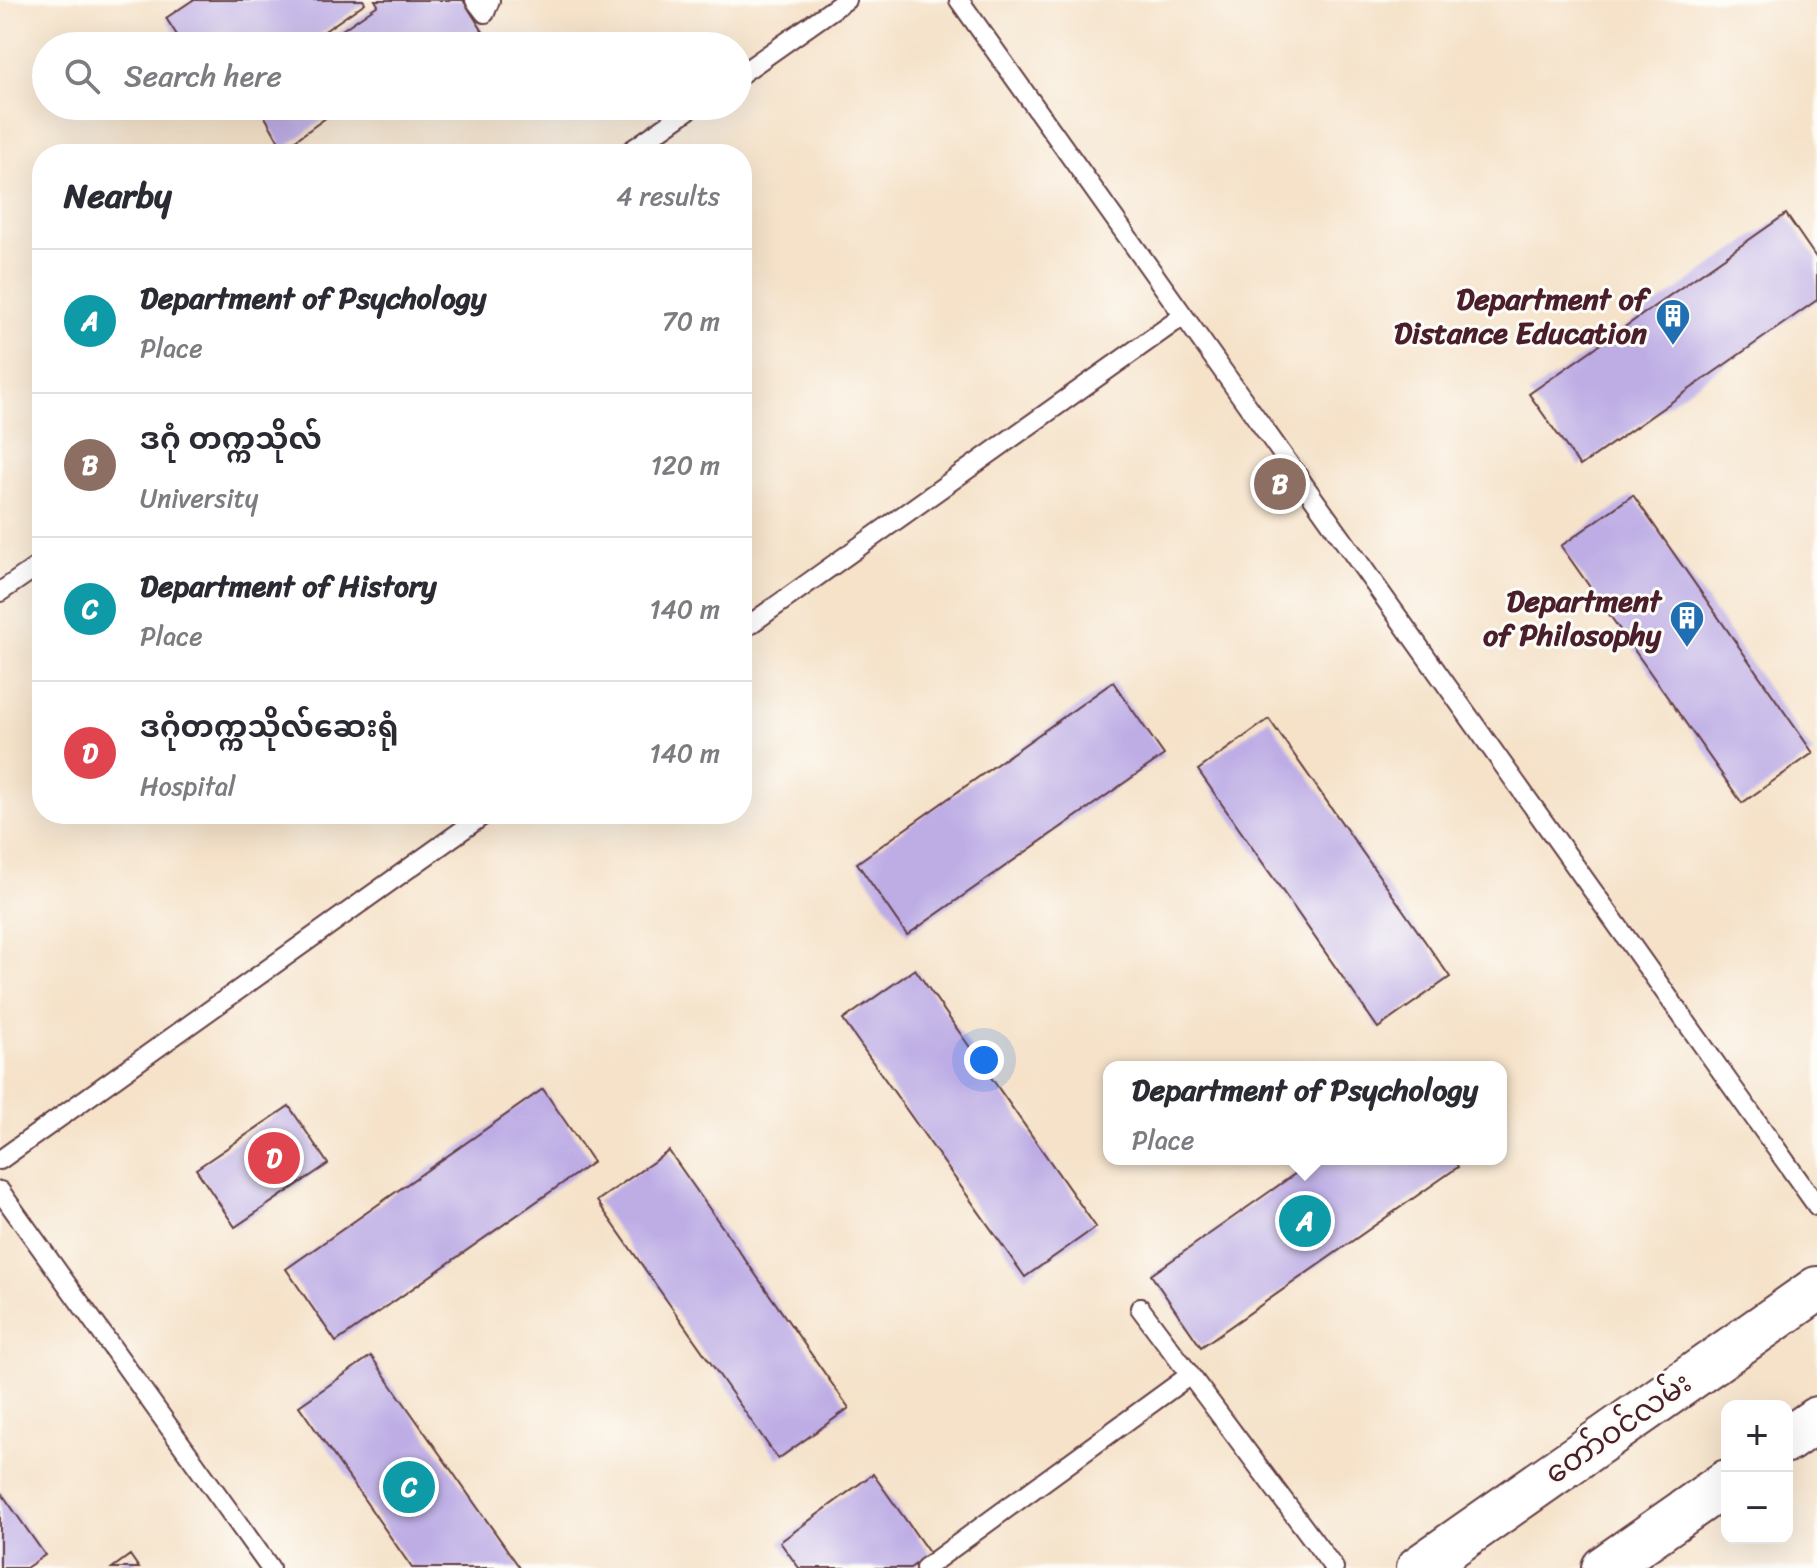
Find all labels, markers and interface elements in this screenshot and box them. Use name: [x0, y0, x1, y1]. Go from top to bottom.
search box: [32, 32, 752, 120]
text: Search here: [124, 49, 282, 103]
icon: search: [60, 54, 104, 98]
text: Nearby: [64, 166, 172, 226]
text: 4 results: [616, 173, 720, 219]
text: Department of Psychology: [140, 271, 486, 325]
place label: Department of Distance Education: [1394, 272, 1652, 360]
building icon: Department of Distance Education: [1654, 297, 1692, 347]
text: A: [81, 298, 99, 344]
text: 70 m: [662, 298, 720, 344]
text: Place: [140, 325, 203, 371]
text: ဒဂုံ တက္ကသိုလ်: [140, 412, 322, 466]
text: B: [82, 442, 98, 488]
text: 120 m: [651, 442, 720, 488]
pin: B: [1254, 454, 1306, 514]
text: University: [140, 475, 258, 521]
text: Department of History: [140, 559, 437, 613]
place label: Department of Philosophy: [1483, 574, 1663, 662]
text: C: [82, 586, 98, 632]
text: 140 m: [649, 586, 720, 632]
building icon: Department of Philosophy: [1668, 599, 1706, 649]
text: Place: [140, 613, 203, 659]
text: ဒဂုံတက္ကသိုလ်ဆေးရုံ: [140, 700, 399, 754]
text: D: [82, 730, 98, 776]
text: 140 m: [649, 730, 720, 776]
text: Hospital: [140, 763, 235, 809]
your location: [964, 1040, 1004, 1080]
popup: [1103, 1061, 1507, 1165]
text: Department of Psychology: [1132, 1063, 1478, 1117]
text: Place: [1132, 1117, 1194, 1163]
pin: D: [248, 1128, 300, 1188]
pin: A: [1279, 1191, 1331, 1251]
street label: တော်ဝင်လမ်း: [1533, 1357, 1703, 1499]
map controls: [1721, 1400, 1793, 1544]
button: +: [1721, 1400, 1793, 1472]
pin: C: [383, 1457, 435, 1517]
button: −: [1721, 1472, 1793, 1544]

